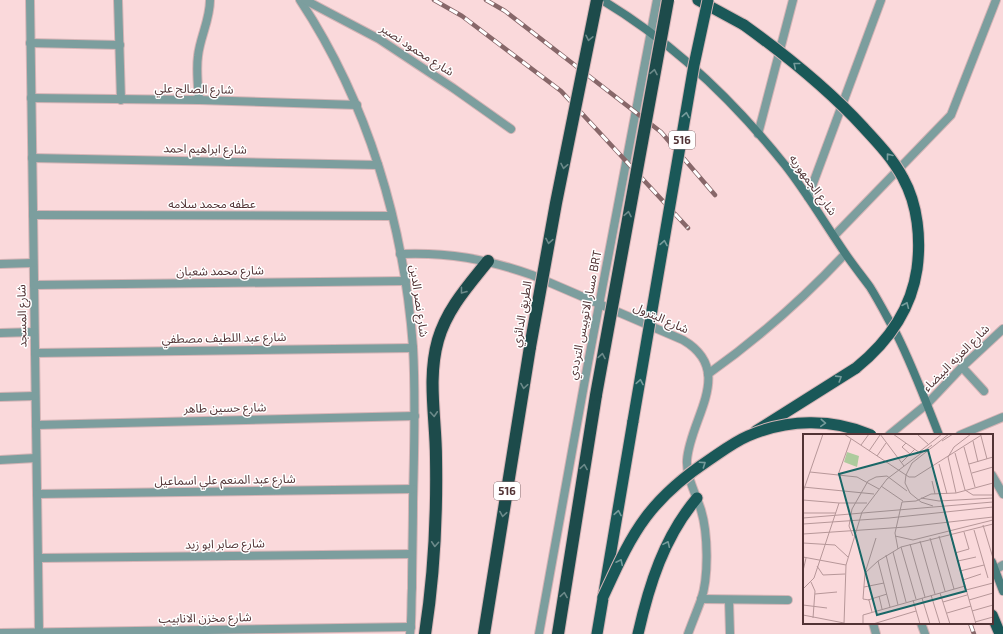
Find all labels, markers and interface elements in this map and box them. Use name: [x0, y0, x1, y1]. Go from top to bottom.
street label: شارع محمود نصير: [376, 20, 457, 81]
one-way arrow: [585, 35, 593, 41]
one-way arrow: [794, 62, 801, 69]
one-way arrow: [650, 69, 658, 75]
street label: شارع الصالح علي: [154, 80, 234, 99]
one-way arrow: [681, 112, 690, 118]
road number: 516: [669, 131, 695, 149]
street label: شارع ابراهيم احمد: [163, 140, 247, 159]
street label: شارع الجمهوريه: [785, 151, 841, 219]
one-way arrow: [886, 153, 893, 160]
one-way arrow: [560, 163, 568, 169]
street label: عطفه محمد سلامه: [168, 196, 256, 210]
one-way arrow: [623, 211, 631, 217]
one-way arrow: [546, 238, 554, 244]
one-way arrow: [659, 240, 668, 246]
street label: مسار الاتوبيس الترددي BRT: [565, 249, 607, 381]
street label: شارع محمد شعبان: [176, 262, 264, 281]
street label: شارع نصر الدين: [405, 264, 432, 338]
street label: الطريق الدائري: [508, 279, 537, 349]
street label: شارع المسجد: [13, 284, 32, 348]
one-way arrow: [461, 287, 468, 294]
street label: شارع البترول: [630, 299, 691, 338]
one-way arrow: [902, 302, 910, 309]
street label: شارع العزبه البيضاء: [919, 321, 994, 396]
street label: شارع عبد اللطيف مصطفي: [162, 329, 287, 349]
one-way arrow: [597, 353, 606, 360]
one-way arrow: [835, 376, 842, 383]
one-way arrow: [635, 379, 644, 385]
one-way arrow: [520, 383, 529, 389]
street label: شارع حسين طاهر: [183, 399, 266, 418]
one-way arrow: [430, 411, 439, 417]
one-way arrow: [820, 419, 826, 428]
inset map: [803, 434, 993, 624]
one-way arrow: [699, 461, 706, 469]
one-way arrow: [579, 464, 588, 470]
street label: شارع عبد المنعم علي اسماعيل: [154, 471, 296, 491]
road number: 516: [494, 482, 520, 500]
one-way arrow: [613, 510, 621, 516]
one-way arrow: [499, 511, 508, 517]
street label: شارع صابر ابو زيد: [185, 535, 265, 554]
one-way arrow: [430, 541, 439, 547]
one-way arrow: [662, 541, 670, 548]
one-way arrow: [615, 558, 623, 566]
one-way arrow: [559, 592, 568, 598]
street label: شارع مخزن الانابيب: [158, 609, 252, 628]

